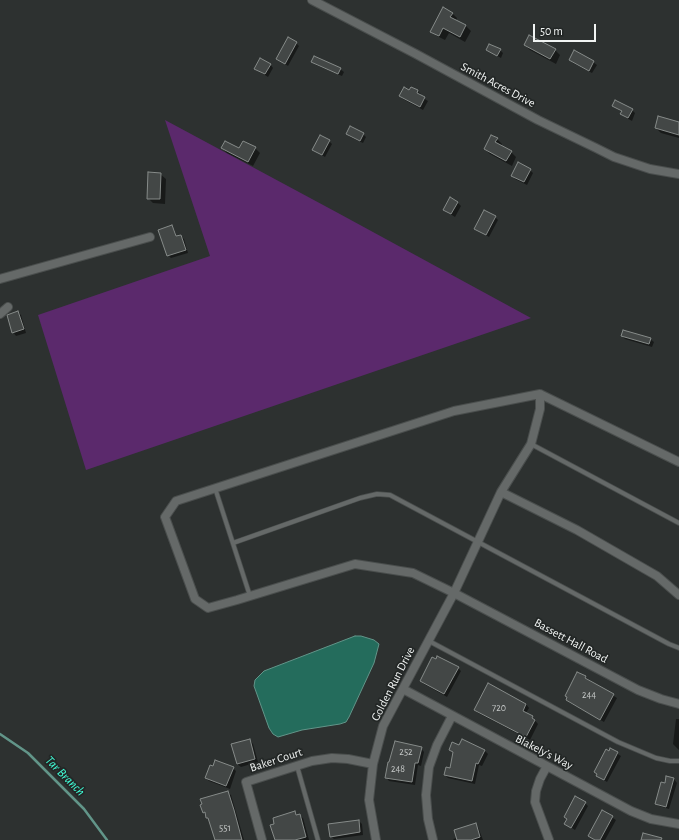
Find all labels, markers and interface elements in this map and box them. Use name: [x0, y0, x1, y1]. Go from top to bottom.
scale bar: [535, 16, 598, 42]
text: 50 m: [540, 25, 563, 37]
street label: Smith Acres Drive: [458, 59, 538, 111]
street label: Bassett Hall Road: [532, 616, 610, 666]
street label: Golden Run Drive: [368, 645, 418, 723]
house number: 244: [582, 689, 596, 701]
house number: 720: [492, 702, 506, 714]
street label: Blakely's Way: [513, 731, 575, 773]
street label: Baker Court: [248, 745, 304, 775]
house number: 252: [399, 746, 413, 758]
water label: Tar Branch: [42, 753, 88, 799]
house number: 248: [391, 763, 405, 775]
house number: 551: [219, 822, 231, 834]

